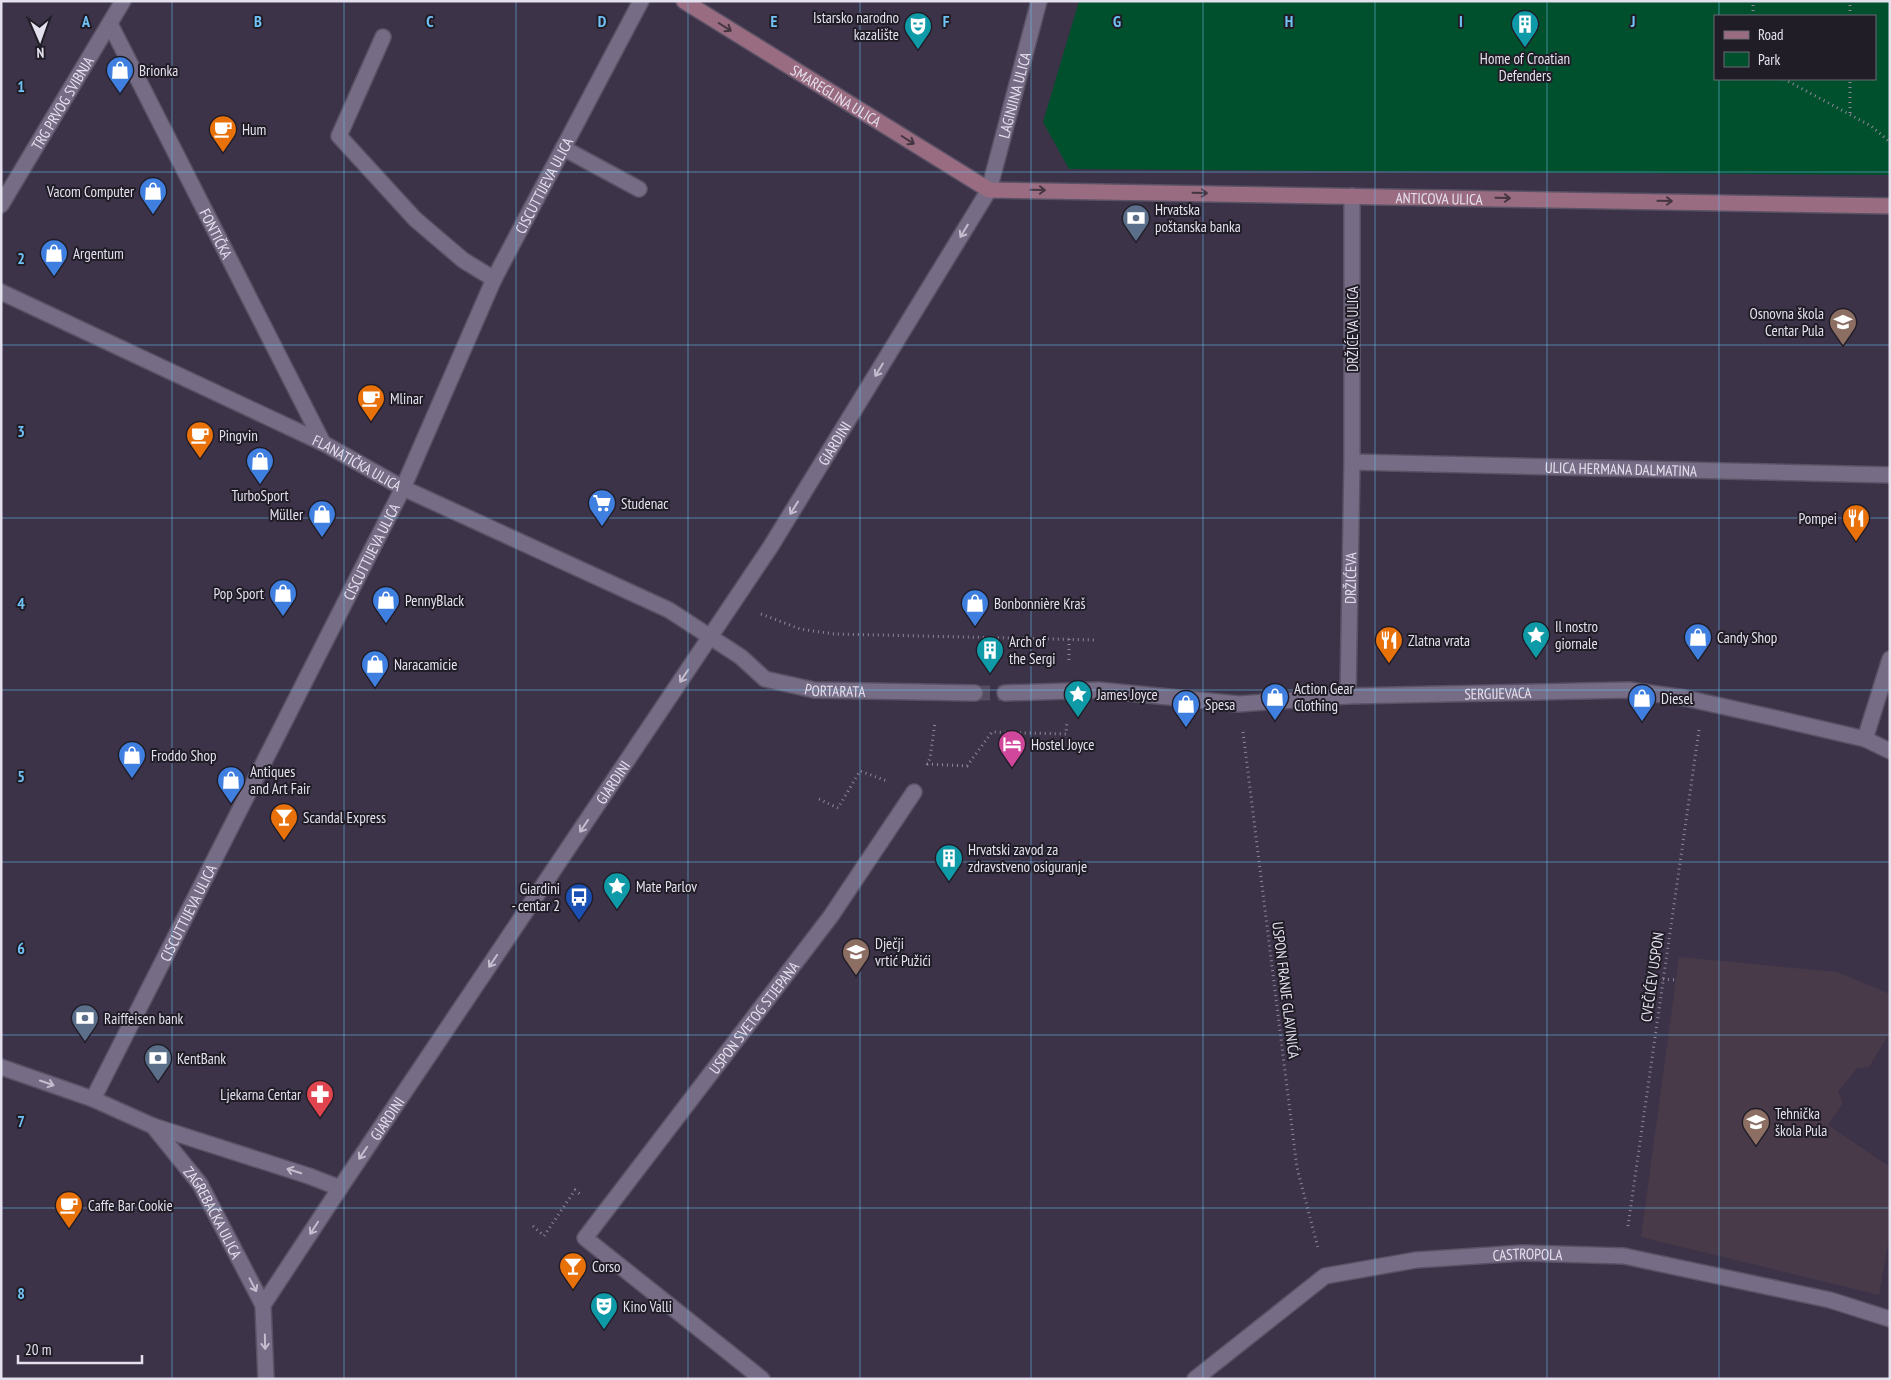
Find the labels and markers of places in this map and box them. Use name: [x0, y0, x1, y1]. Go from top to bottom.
place label: Istarsko narodno kazalište: [813, 8, 899, 44]
building icon: Home of Croatian Defenders: [1510, 9, 1540, 48]
theatre icon: Istarsko narodno kazalište: [903, 11, 933, 50]
place label: Home of Croatian Defenders: [1480, 49, 1570, 85]
shop icon: Brionka: [105, 55, 135, 94]
place label: Brionka: [139, 61, 178, 80]
cafe icon: Hum: [208, 114, 238, 153]
place label: Hum: [242, 120, 266, 139]
shop icon: Vacom Computer: [138, 176, 168, 215]
place label: Vacom Computer: [46, 182, 135, 201]
place label: Hrvatska poštanska banka: [1155, 200, 1241, 236]
bank icon: Hrvatska poštanska banka: [1121, 203, 1151, 242]
shop icon: Argentum: [39, 238, 69, 277]
place label: Argentum: [73, 244, 124, 263]
place label: Osnovna škola Centar Pula: [1749, 304, 1824, 340]
school or university icon: Osnovna škola Centar Pula: [1828, 307, 1858, 346]
cafe icon: Mlinar: [356, 383, 386, 422]
place label: Mlinar: [390, 389, 424, 408]
cafe icon: Pingvin: [185, 420, 215, 459]
place label: Pingvin: [219, 426, 258, 445]
shop icon: TurboSport: [245, 446, 275, 485]
place label: TurboSport: [231, 486, 289, 505]
supermarket icon: Studenac: [587, 488, 617, 527]
place label: Studenac: [621, 494, 669, 513]
shop icon: Müller: [307, 499, 337, 538]
restaurant icon: Pompei: [1841, 503, 1871, 542]
place label: Müller: [270, 505, 304, 524]
place label: Pompei: [1798, 509, 1837, 528]
shop icon: Pop Sport: [268, 578, 298, 617]
place label: Pop Sport: [213, 584, 264, 603]
shop icon: PennyBlack: [371, 585, 401, 624]
shop icon: Bonbonnière Kraš: [960, 588, 990, 627]
place label: PennyBlack: [405, 591, 464, 610]
place label: Bonbonnière Kraš: [994, 594, 1086, 613]
place label: Il nostro giornale: [1555, 617, 1598, 653]
place icon: Il nostro giornale: [1521, 620, 1551, 659]
shop icon: Candy Shop: [1683, 622, 1713, 661]
restaurant icon: Zlatna vrata: [1374, 625, 1404, 664]
place label: Candy Shop: [1717, 628, 1777, 647]
place label: Zlatna vrata: [1408, 631, 1470, 650]
place label: Arch of the Sergi: [1009, 632, 1056, 668]
building icon: Arch of the Sergi: [975, 635, 1005, 674]
shop icon: Naracamicie: [360, 649, 390, 688]
place label: Naracamicie: [394, 655, 457, 674]
place icon: James Joyce: [1063, 679, 1093, 718]
place label: Action Gear Clothing: [1294, 679, 1354, 715]
shop icon: Action Gear Clothing: [1260, 682, 1290, 721]
shop icon: Diesel: [1627, 683, 1657, 722]
place label: James Joyce: [1096, 685, 1158, 704]
shop icon: Spesa: [1171, 689, 1201, 728]
place label: Diesel: [1661, 689, 1694, 708]
place label: Spesa: [1205, 695, 1235, 714]
hotel icon: Hostel Joyce: [997, 729, 1027, 768]
place label: Hostel Joyce: [1031, 735, 1094, 754]
shop icon: Froddo Shop: [117, 740, 147, 779]
place label: Froddo Shop: [151, 746, 216, 765]
place label: Antiques and Art Fair: [250, 762, 311, 798]
shop icon: Antiques and Art Fair: [216, 765, 246, 804]
bar icon: Scandal Express: [269, 802, 299, 841]
place label: Scandal Express: [303, 808, 386, 827]
place label: Hrvatski zavod za zdravstveno osiguranje: [968, 840, 1087, 876]
building icon: Hrvatski zavod za zdravstveno osiguranje: [934, 843, 964, 882]
place icon: Mate Parlov: [602, 871, 632, 910]
place label: Mate Parlov: [636, 877, 697, 896]
place label: Giardini - centar 2: [511, 879, 560, 915]
bus stop icon: Giardini - centar 2: [564, 882, 594, 921]
place label: Dječji vrtić Pužići: [875, 934, 931, 970]
school or university icon: Dječji vrtić Pužići: [841, 937, 871, 976]
bank icon: Raiffeisen bank: [70, 1003, 100, 1042]
place label: Raiffeisen bank: [104, 1009, 184, 1028]
bank icon: KentBank: [143, 1043, 173, 1082]
place label: KentBank: [177, 1049, 226, 1068]
pharmacy icon: Ljekarna Centar: [305, 1079, 335, 1118]
place label: Ljekarna Centar: [220, 1085, 302, 1104]
place label: Tehnička škola Pula: [1775, 1104, 1827, 1140]
school or university icon: Tehnička škola Pula: [1741, 1107, 1771, 1146]
cafe icon: Caffe Bar Cookie: [54, 1190, 84, 1229]
place label: Caffe Bar Cookie: [88, 1196, 173, 1215]
bar icon: Corso: [558, 1251, 588, 1290]
place label: Corso: [592, 1257, 621, 1276]
theatre icon: Kino Valli: [589, 1291, 619, 1330]
place label: Kino Valli: [623, 1297, 672, 1316]

